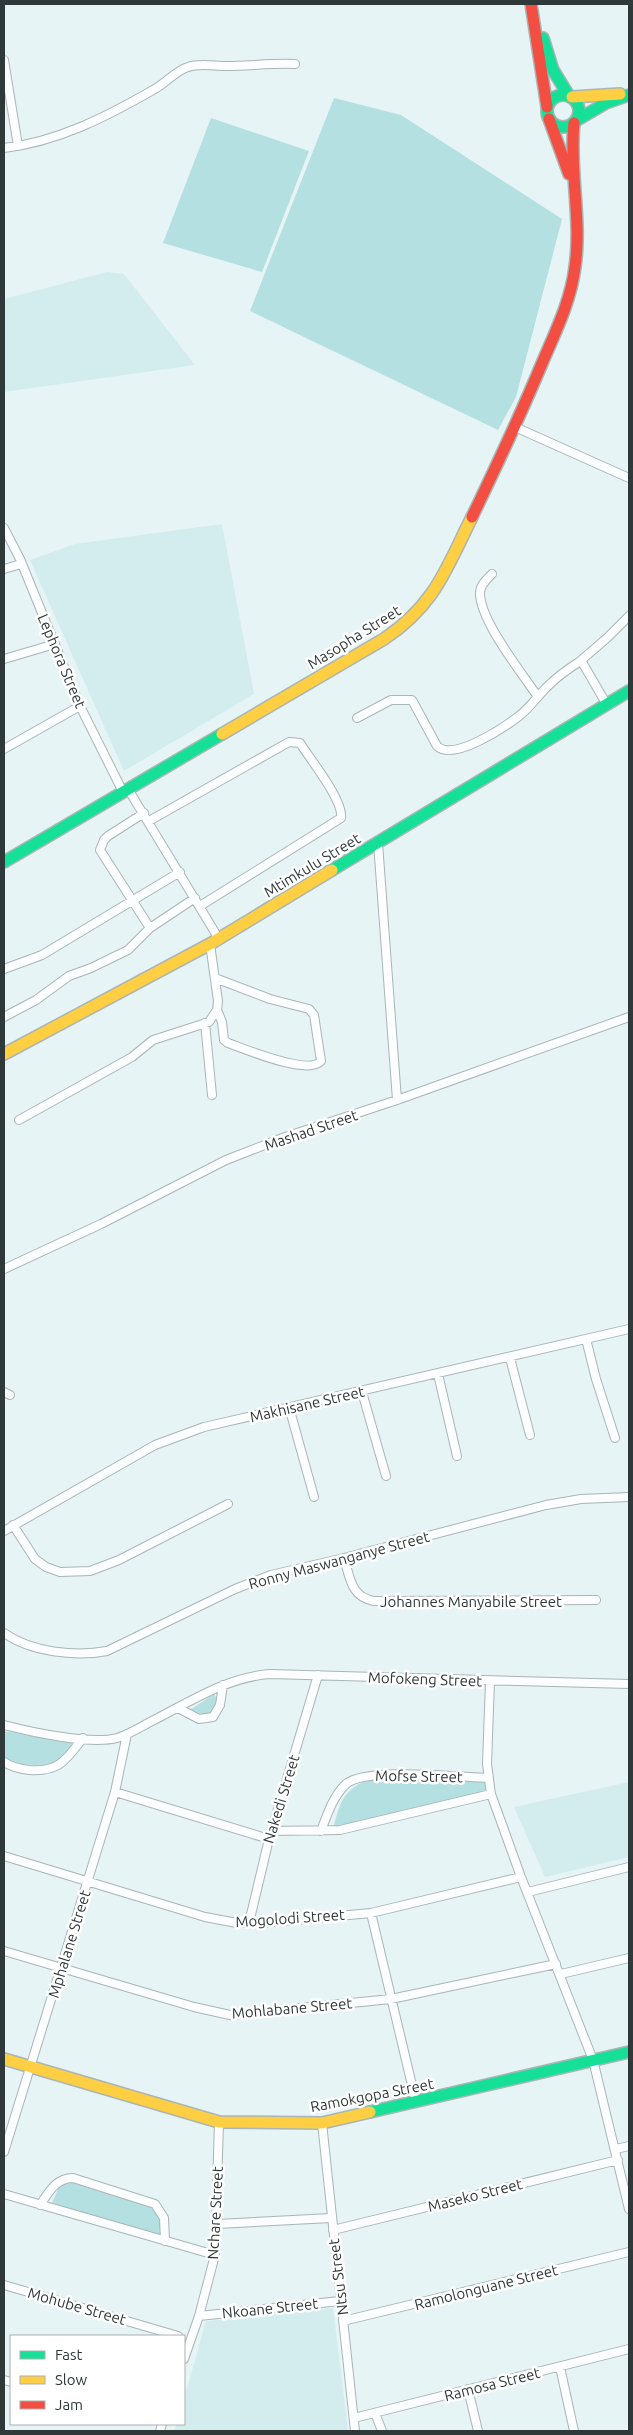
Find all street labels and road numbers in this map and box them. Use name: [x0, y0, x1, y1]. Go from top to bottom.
street label: Masopha Street: [304, 602, 404, 672]
street label: Lephora Street: [34, 611, 90, 711]
street label: Mtimkulu Street: [261, 829, 363, 900]
street label: Mashad Street: [262, 1106, 360, 1154]
street label: Makhisane Street: [248, 1383, 366, 1425]
street label: Ronny Maswanganye Street: [247, 1528, 431, 1592]
street label: Johannes Manyabile Street: [380, 1593, 562, 1610]
street label: Mofokeng Street: [368, 1669, 483, 1689]
street label: Nakedi Street: [259, 1753, 303, 1845]
street label: Mofse Street: [375, 1767, 463, 1785]
street label: Mphalane Street: [45, 1888, 94, 2000]
street label: Mogolodi Street: [235, 1906, 345, 1930]
street label: Mohlabane Street: [231, 1994, 353, 2022]
street label: Ramokgopa Street: [309, 2075, 435, 2115]
street label: Nchare Street: [204, 2166, 226, 2260]
street label: Maseko Street: [426, 2175, 524, 2215]
street label: Ntsu Street: [325, 2238, 351, 2316]
street label: Ramolonguane Street: [413, 2261, 560, 2313]
street label: Mohube Street: [26, 2284, 128, 2328]
street label: Nkoane Street: [221, 2294, 319, 2322]
street label: Ramosa Street: [442, 2364, 542, 2404]

